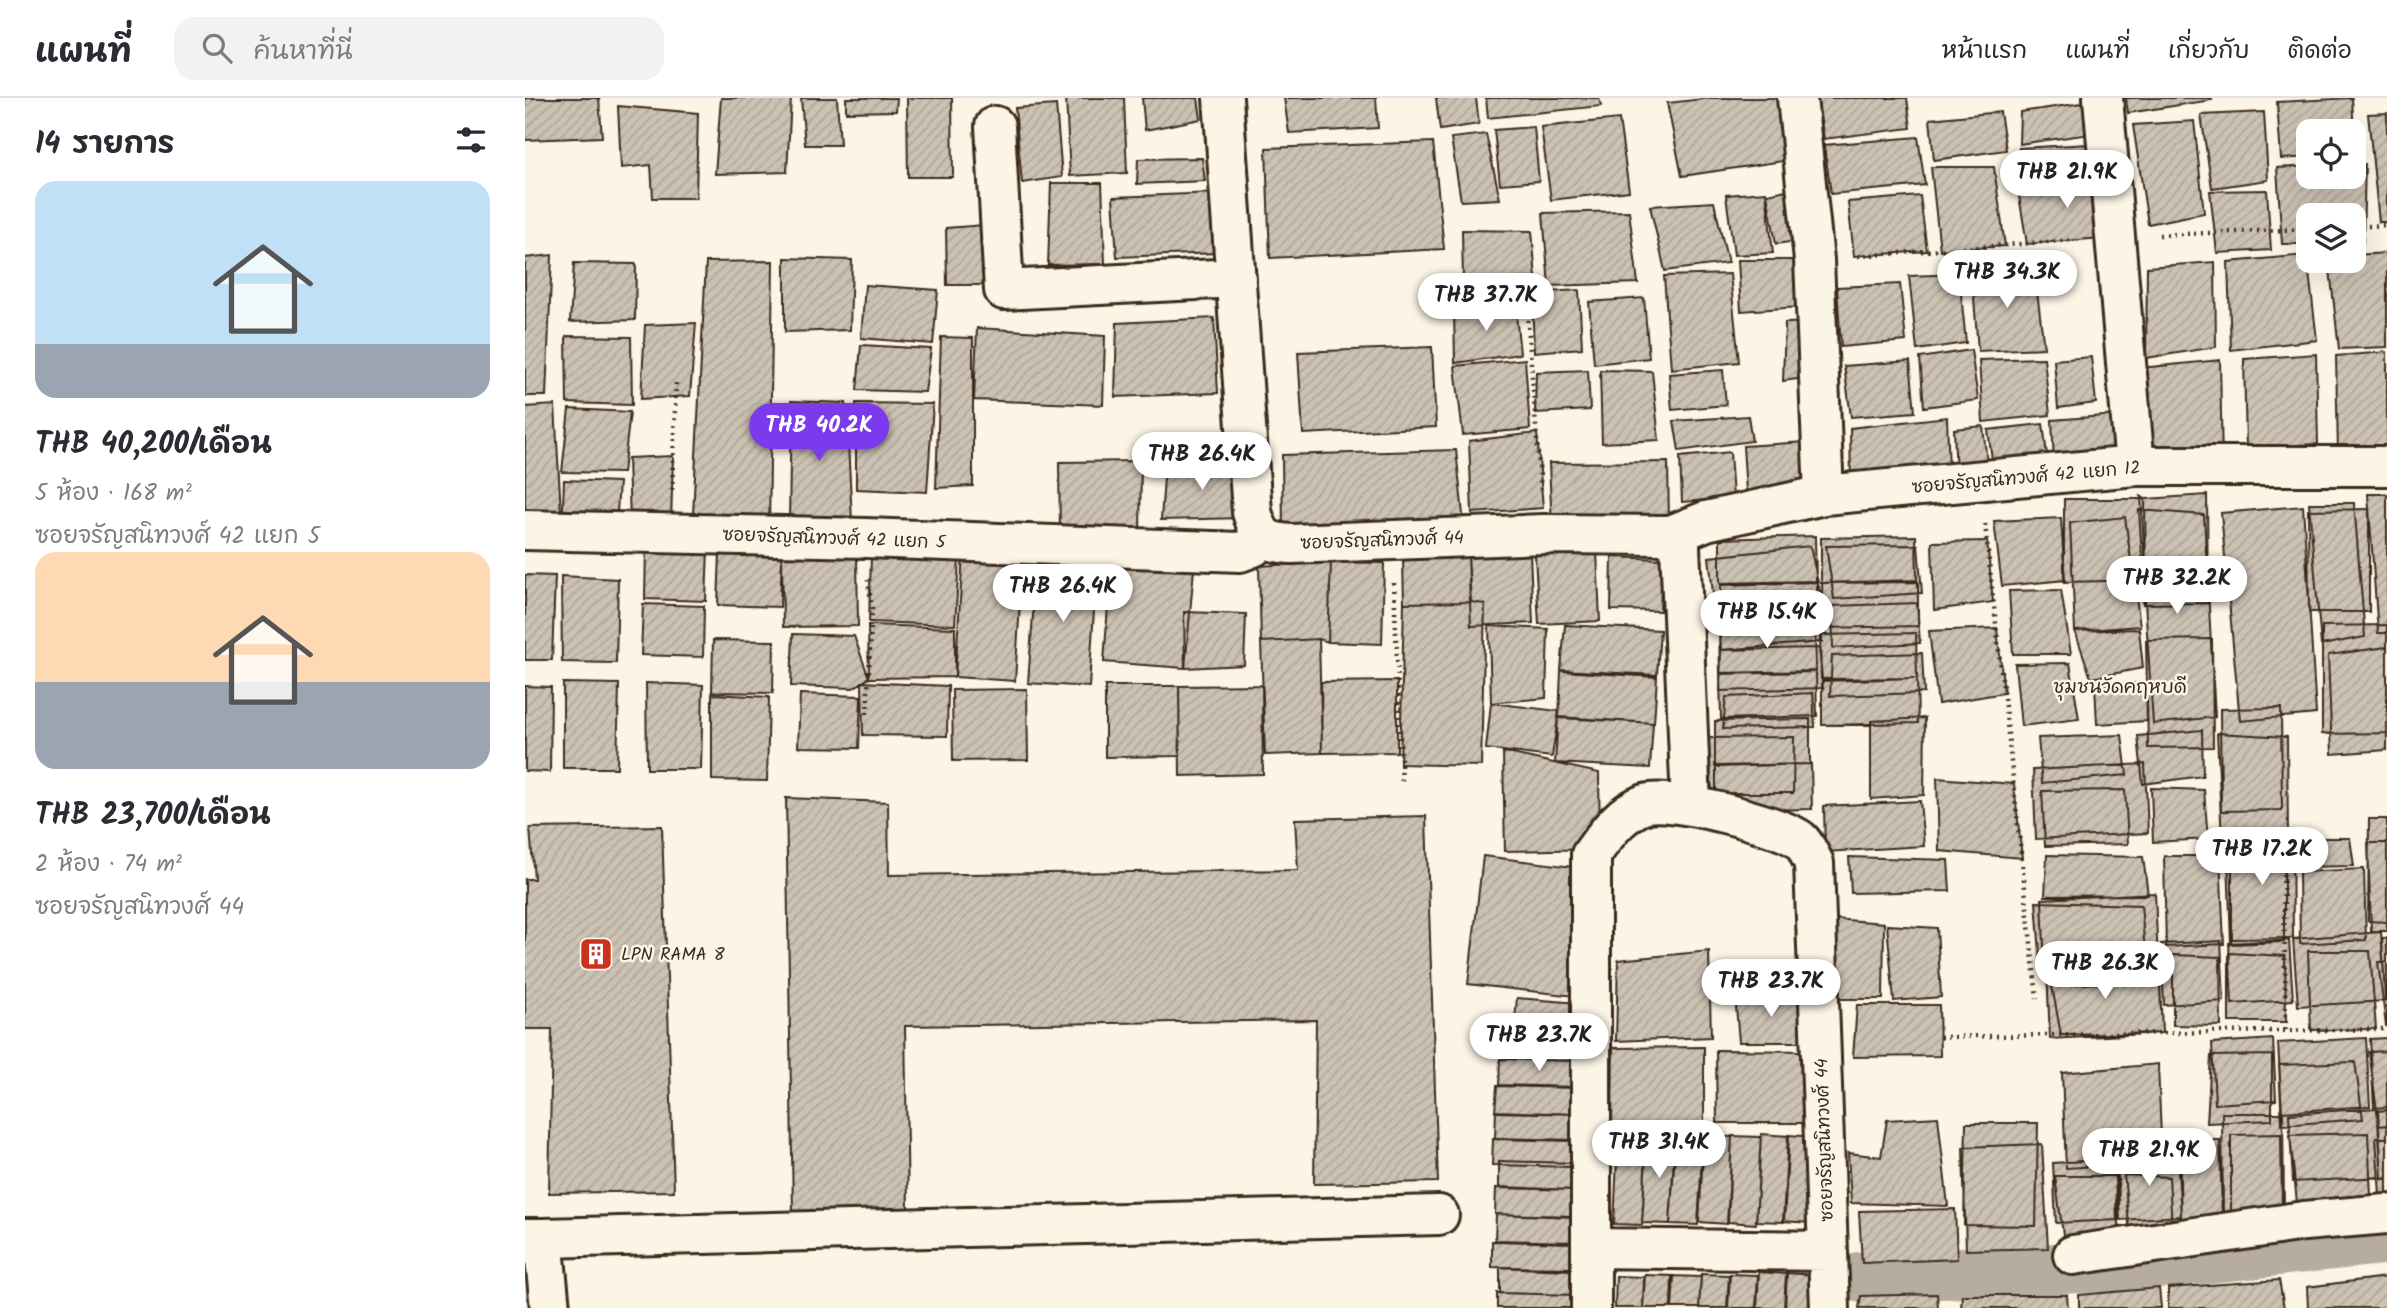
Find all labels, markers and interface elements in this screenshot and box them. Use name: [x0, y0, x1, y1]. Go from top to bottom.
search box: [174, 17, 664, 80]
text: แผนที่: [35, 27, 132, 80]
icon: search: [198, 29, 236, 67]
text: ค้นหาที่นี่: [254, 31, 353, 73]
text: หน้าแรก: [1942, 32, 2027, 71]
text: แผนที่: [2065, 32, 2130, 71]
text: เกี่ยวกับ: [2168, 32, 2250, 71]
text: ติดต่อ: [2288, 32, 2352, 71]
map controls: [2296, 119, 2366, 273]
button: locate: [2296, 119, 2366, 189]
text: 14 รายการ: [35, 121, 174, 169]
icon: filters: [452, 121, 490, 159]
pin: THB 21.9K: [1987, 150, 2147, 210]
text: THB 21.9K: [2016, 155, 2118, 191]
button: layers: [2296, 203, 2366, 273]
icon: home: [200, 226, 326, 352]
pin: THB 34.3K: [1927, 250, 2087, 310]
text: THB 34.3K: [1953, 255, 2061, 291]
pin: THB 37.7K: [1406, 274, 1566, 333]
text: THB 37.7K: [1434, 278, 1538, 314]
pin: THB 40.2K: [739, 404, 899, 463]
text: THB 40.2K: [765, 408, 873, 444]
text: THB 40,200/เดือน: [35, 421, 272, 469]
pin: THB 26.4K: [1122, 432, 1282, 492]
text: THB 26.4K: [1148, 437, 1256, 473]
street label: ซอยจรัญสนิทวงศ์ 42 แยก 12: [1911, 454, 2142, 503]
text: 5 ห้อง · 168 m²: [35, 476, 191, 512]
text: ซอยจรัญสนิทวงศ์ 42 แยก 5: [35, 519, 320, 555]
street label: ซอยจรัญสนิทวงศ์ 42 แยก 5: [722, 521, 947, 558]
street label: ซอยจรัญสนิทวงศ์ 44: [1300, 524, 1464, 559]
pin: THB 32.2K: [2097, 556, 2257, 616]
text: THB 32.2K: [2122, 561, 2232, 597]
pin: THB 26.4K: [983, 564, 1143, 624]
text: THB 26.4K: [1009, 569, 1117, 605]
pin: THB 15.4K: [1687, 590, 1847, 650]
text: THB 15.4K: [1716, 595, 1818, 631]
icon: home: [200, 597, 326, 723]
district label: ชุมชนวัดคฤหบดี: [2053, 673, 2187, 703]
text: THB 23,700/เดือน: [35, 792, 271, 840]
pin: THB 17.2K: [2182, 828, 2342, 887]
text: THB 17.2K: [2211, 832, 2313, 868]
text: 2 ห้อง · 74 m²: [35, 847, 182, 883]
text: ซอยจรัญสนิทวงศ์ 44: [35, 890, 244, 926]
building icon: LPN RAMA 8: [577, 935, 615, 973]
place label: LPN RAMA 8: [621, 941, 725, 970]
pin: THB 26.3K: [2025, 942, 2185, 1001]
text: THB 26.3K: [2051, 946, 2159, 982]
pin: THB 23.7K: [1691, 960, 1851, 1019]
text: THB 23.7K: [1718, 964, 1824, 1000]
pin: THB 23.7K: [1459, 1014, 1619, 1073]
text: THB 23.7K: [1486, 1018, 1592, 1054]
street label: ซอยจรัญสนิทวงศ์ 44: [1808, 1058, 1843, 1222]
pin: THB 31.4K: [1579, 1121, 1739, 1180]
text: THB 31.4K: [1608, 1125, 1710, 1161]
pin: THB 21.9K: [2069, 1128, 2229, 1188]
text: THB 21.9K: [2098, 1133, 2200, 1169]

